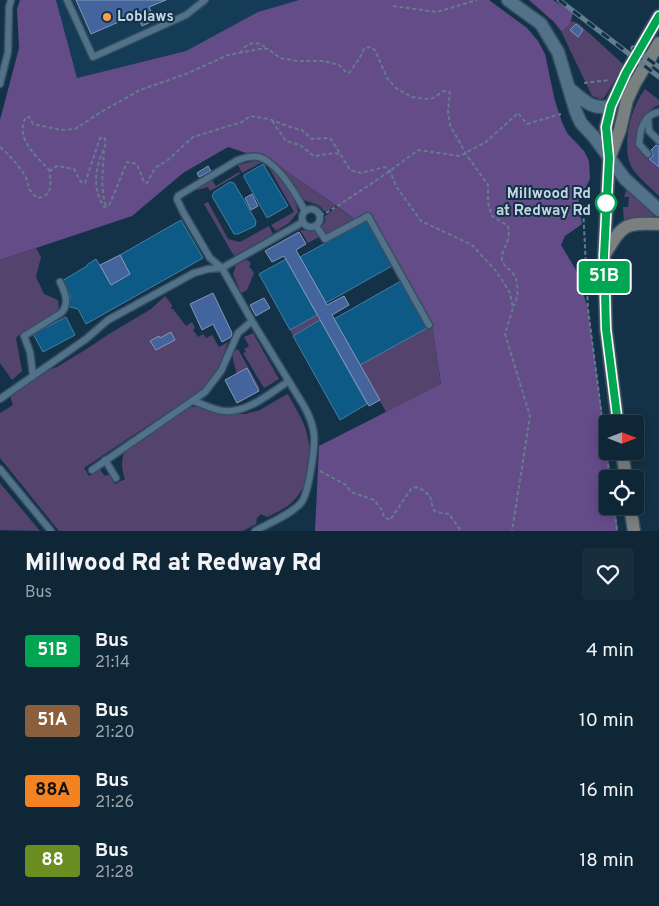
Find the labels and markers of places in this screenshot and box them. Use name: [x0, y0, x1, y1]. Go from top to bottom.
place label: Loblaws: [117, 8, 174, 27]
marker: Loblaws: [101, 11, 113, 23]
place label: Millwood Rd at Redway Rd: [496, 185, 591, 221]
marker: Millwood Rd at Redway Rd: [595, 192, 617, 214]

